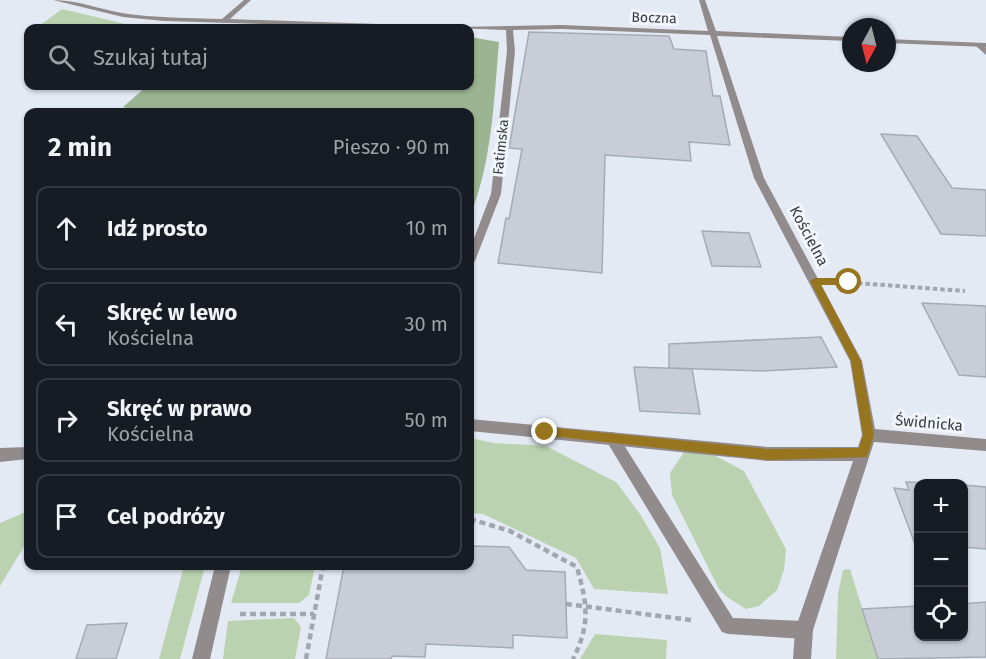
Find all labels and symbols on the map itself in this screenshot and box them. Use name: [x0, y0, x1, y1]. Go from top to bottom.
street label: Boczna: [631, 9, 677, 27]
north arrow: [842, 18, 896, 72]
street label: Fatimska: [490, 118, 512, 176]
street label: Kościelna: [786, 203, 832, 269]
route start: [835, 268, 861, 294]
street label: Świdnicka: [894, 411, 964, 435]
route end: [531, 418, 557, 444]

